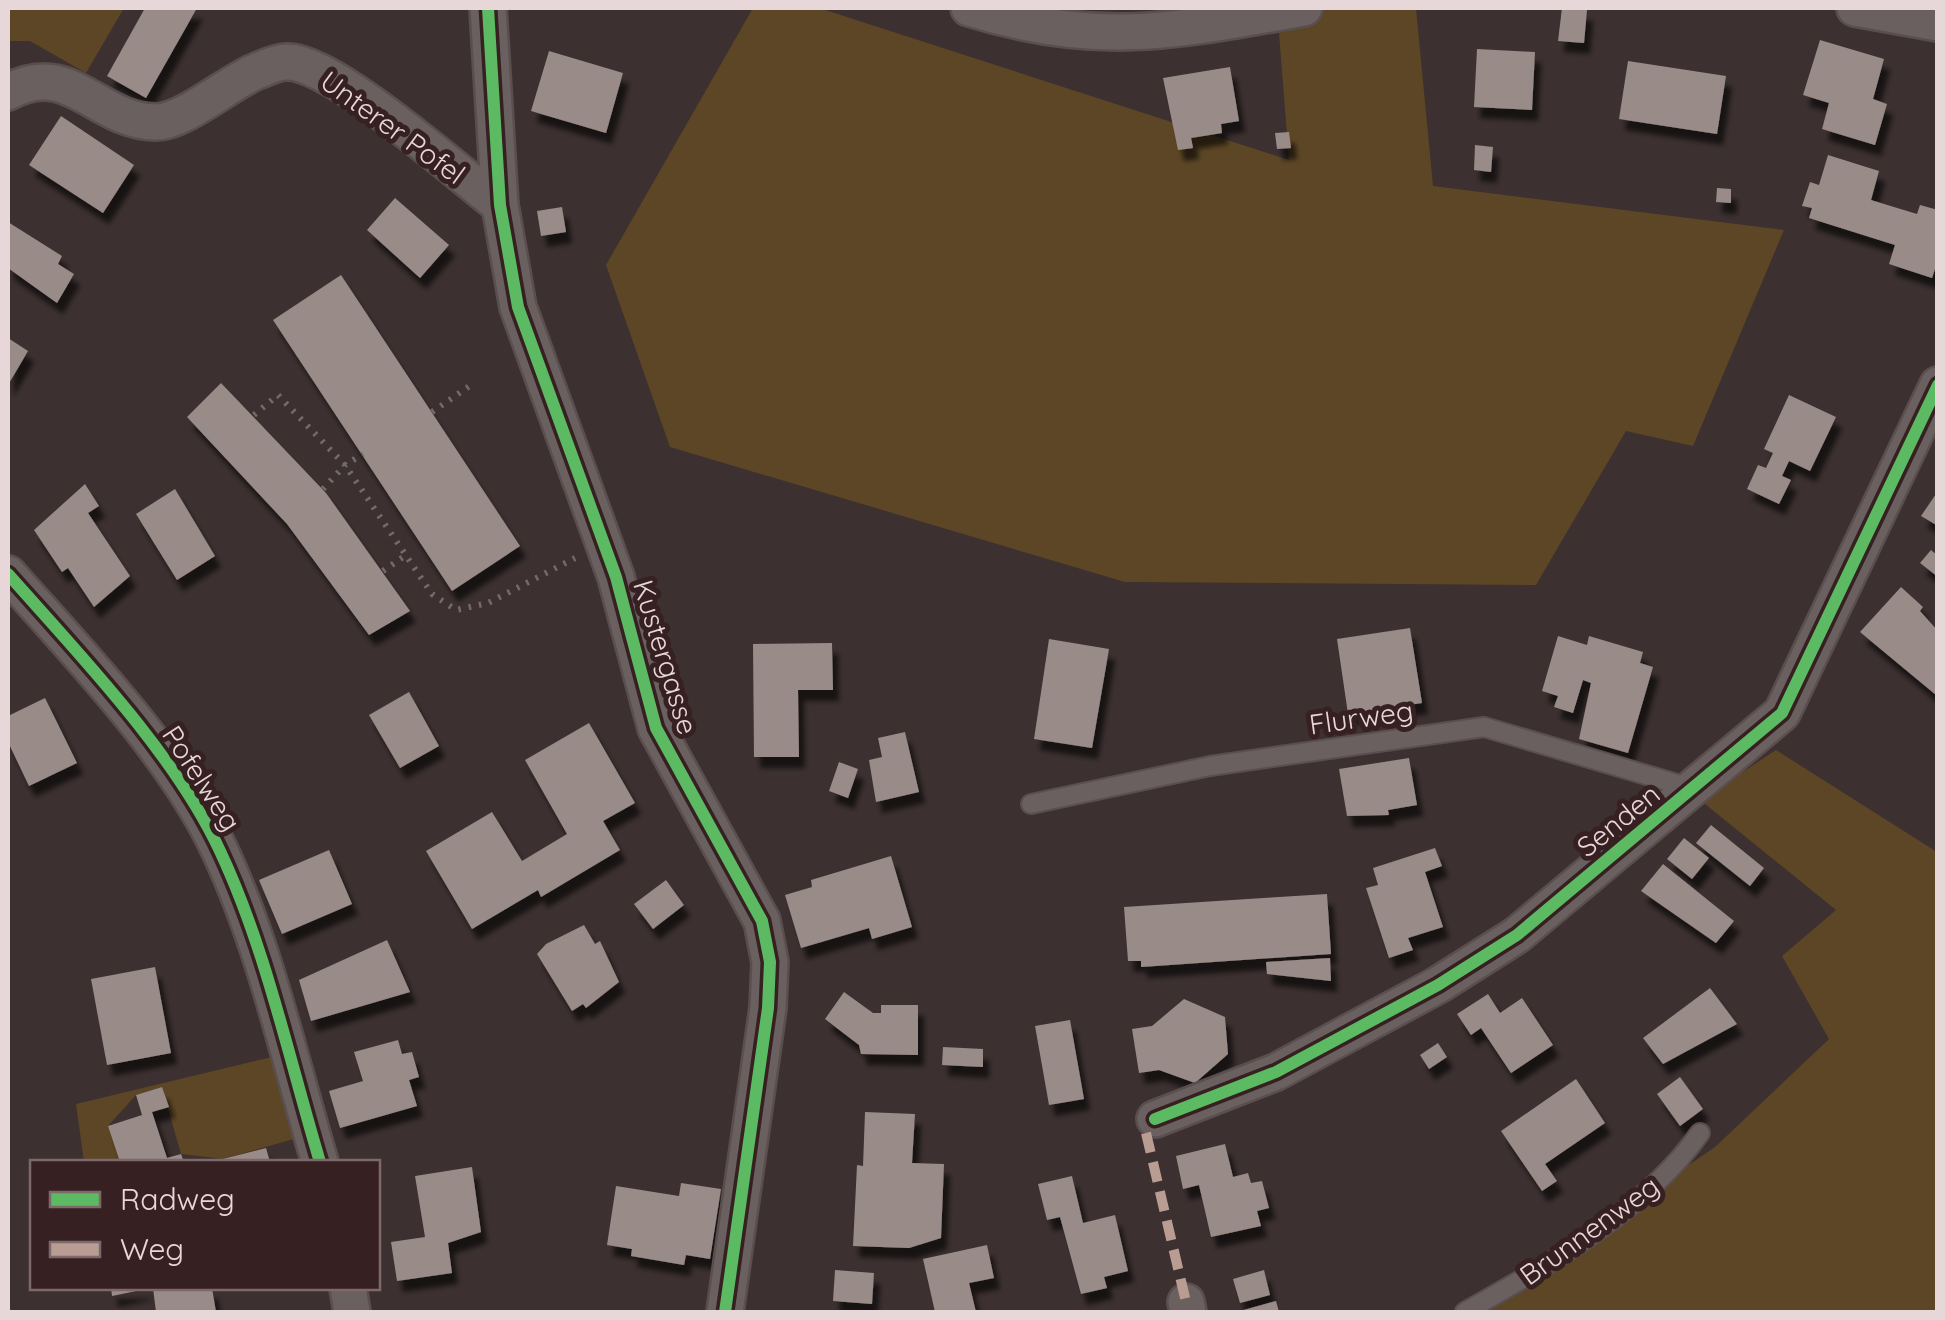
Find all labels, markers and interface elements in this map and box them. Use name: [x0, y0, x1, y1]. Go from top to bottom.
street label: Unterer Pofel: [314, 63, 472, 191]
street label: Kustergasse: [626, 576, 706, 738]
street label: Flurweg: [1307, 692, 1415, 742]
street label: Pofelweg: [155, 719, 249, 837]
street label: Senden: [1569, 776, 1667, 864]
legend: [30, 1160, 380, 1290]
street label: Brunnenweg: [1513, 1168, 1665, 1292]
text: Radweg: [120, 1180, 235, 1218]
text: Weg: [120, 1230, 184, 1268]

